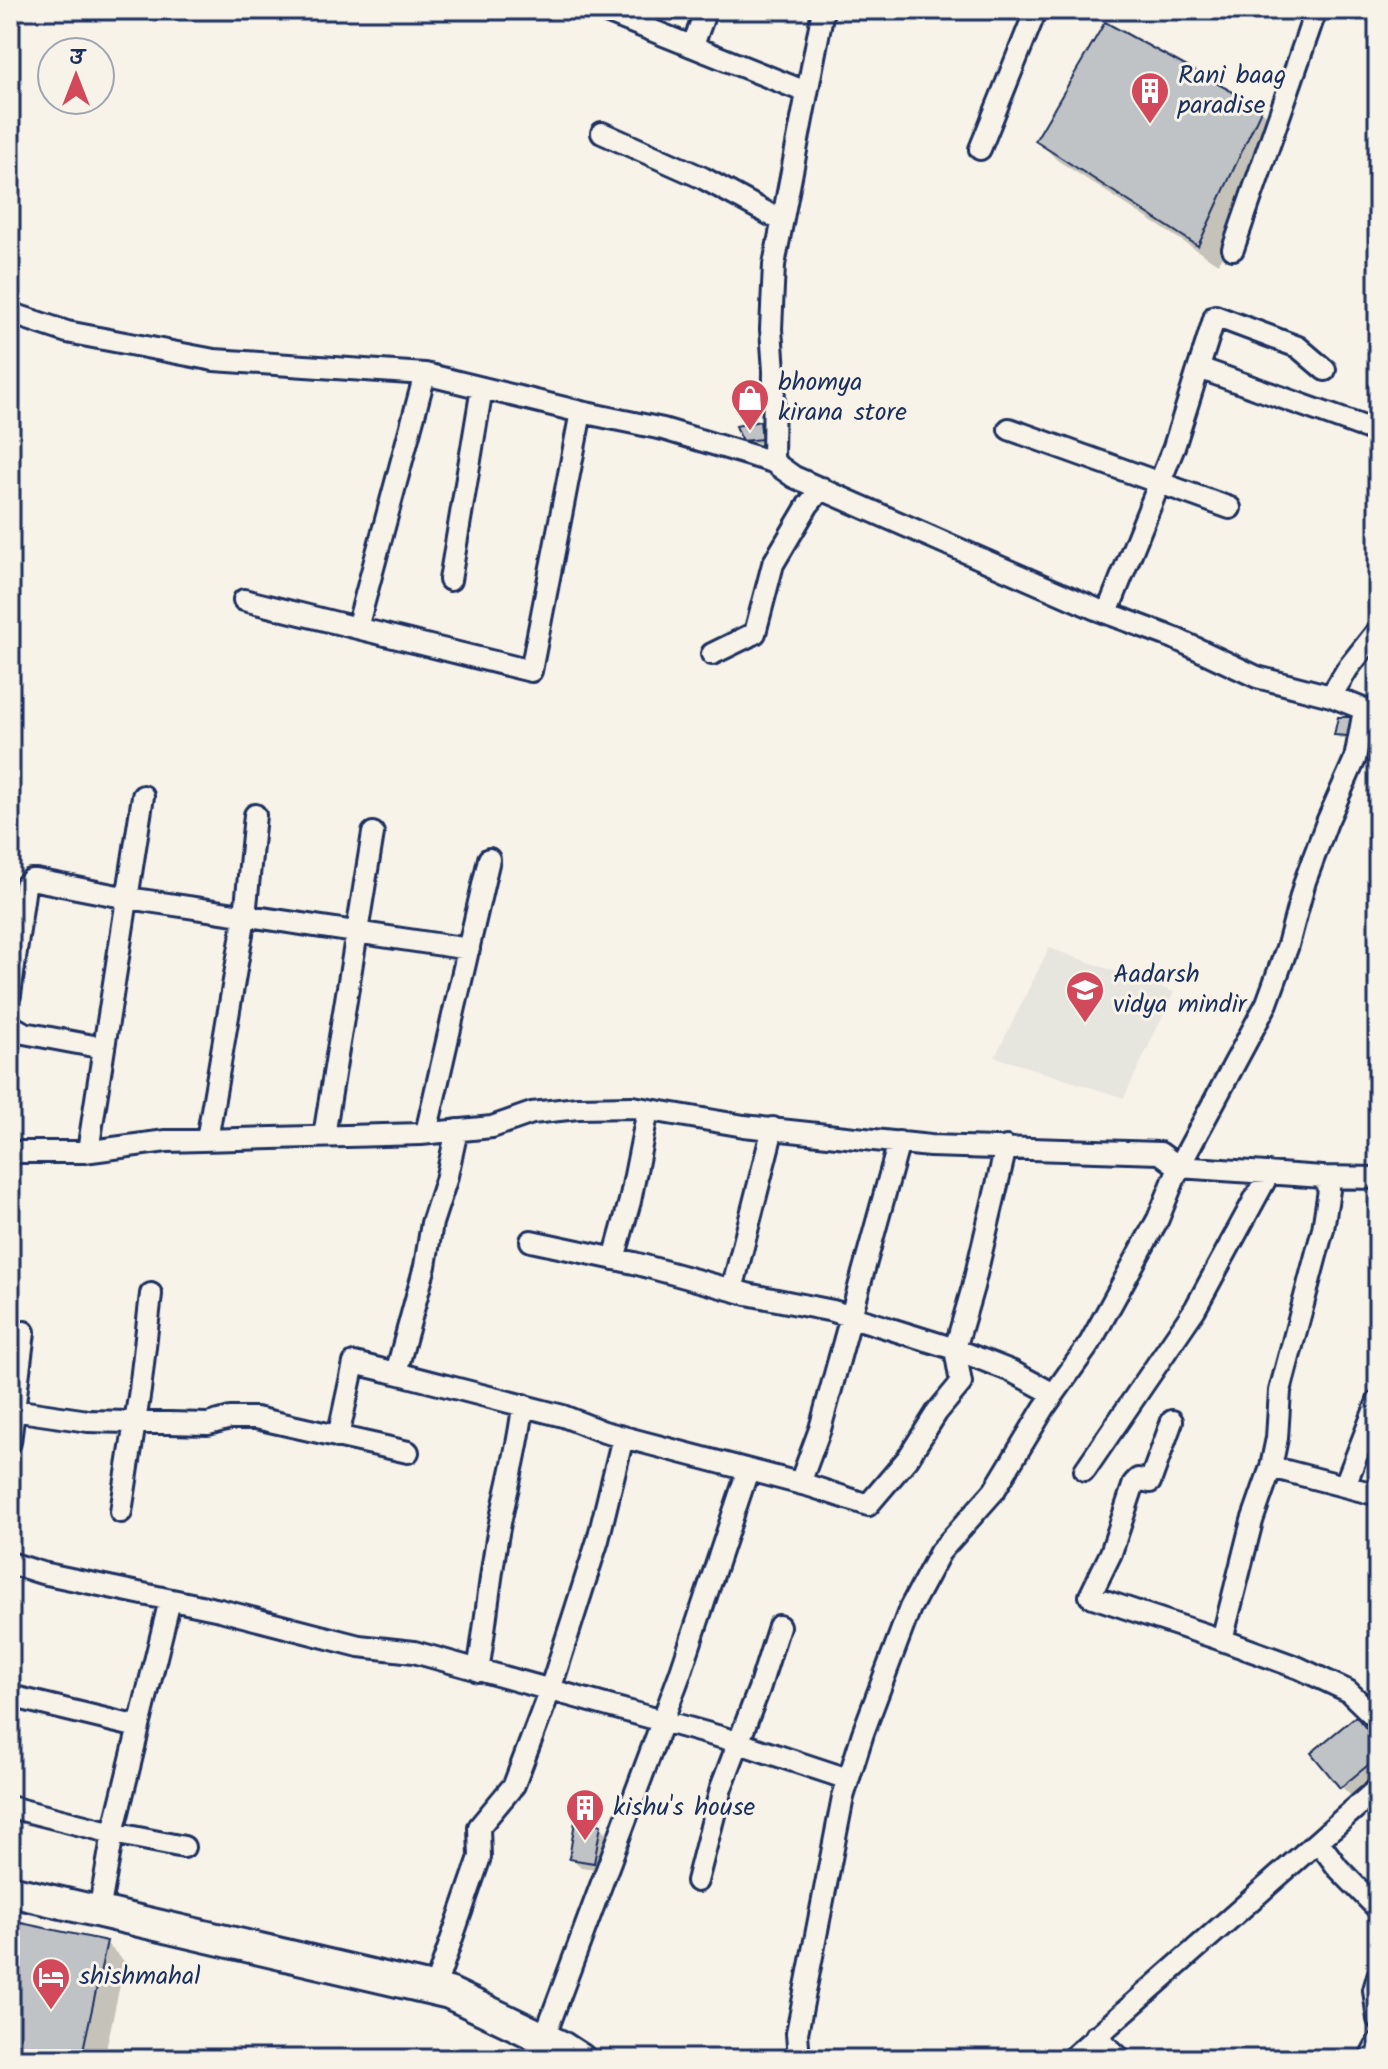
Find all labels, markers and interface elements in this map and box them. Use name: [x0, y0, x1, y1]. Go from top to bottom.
north arrow: [36, 36, 116, 116]
text: उ: [69, 41, 87, 76]
place label: Rani baag paradise: [1177, 55, 1286, 127]
building icon: Rani baag paradise: [1129, 70, 1171, 125]
place label: bhomya kirana store: [778, 362, 907, 434]
shop icon: bhomya kirana store: [729, 377, 771, 432]
place label: Aadarsh vidya mindir: [1113, 954, 1248, 1026]
school or university icon: Aadarsh vidya mindir: [1064, 969, 1106, 1024]
building icon: kishu's house: [564, 1787, 606, 1842]
place label: kishu's house: [613, 1787, 755, 1829]
hotel icon: shishmahal: [30, 1956, 72, 2011]
place label: shishmahal: [79, 1956, 201, 1998]

